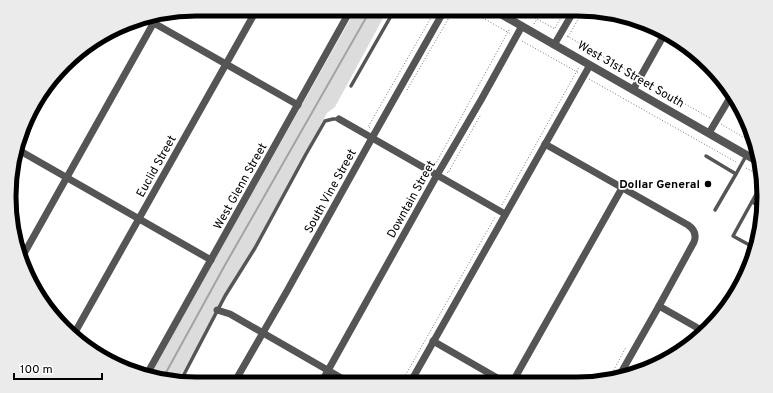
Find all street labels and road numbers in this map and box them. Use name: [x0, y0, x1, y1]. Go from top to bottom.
street label: West 31st Street South: [574, 38, 687, 112]
street label: Euclid Street: [133, 133, 181, 200]
street label: West Glenn Street: [210, 140, 271, 233]
street label: South Vine Street: [301, 147, 361, 236]
street label: Downtain Street: [384, 158, 440, 241]

